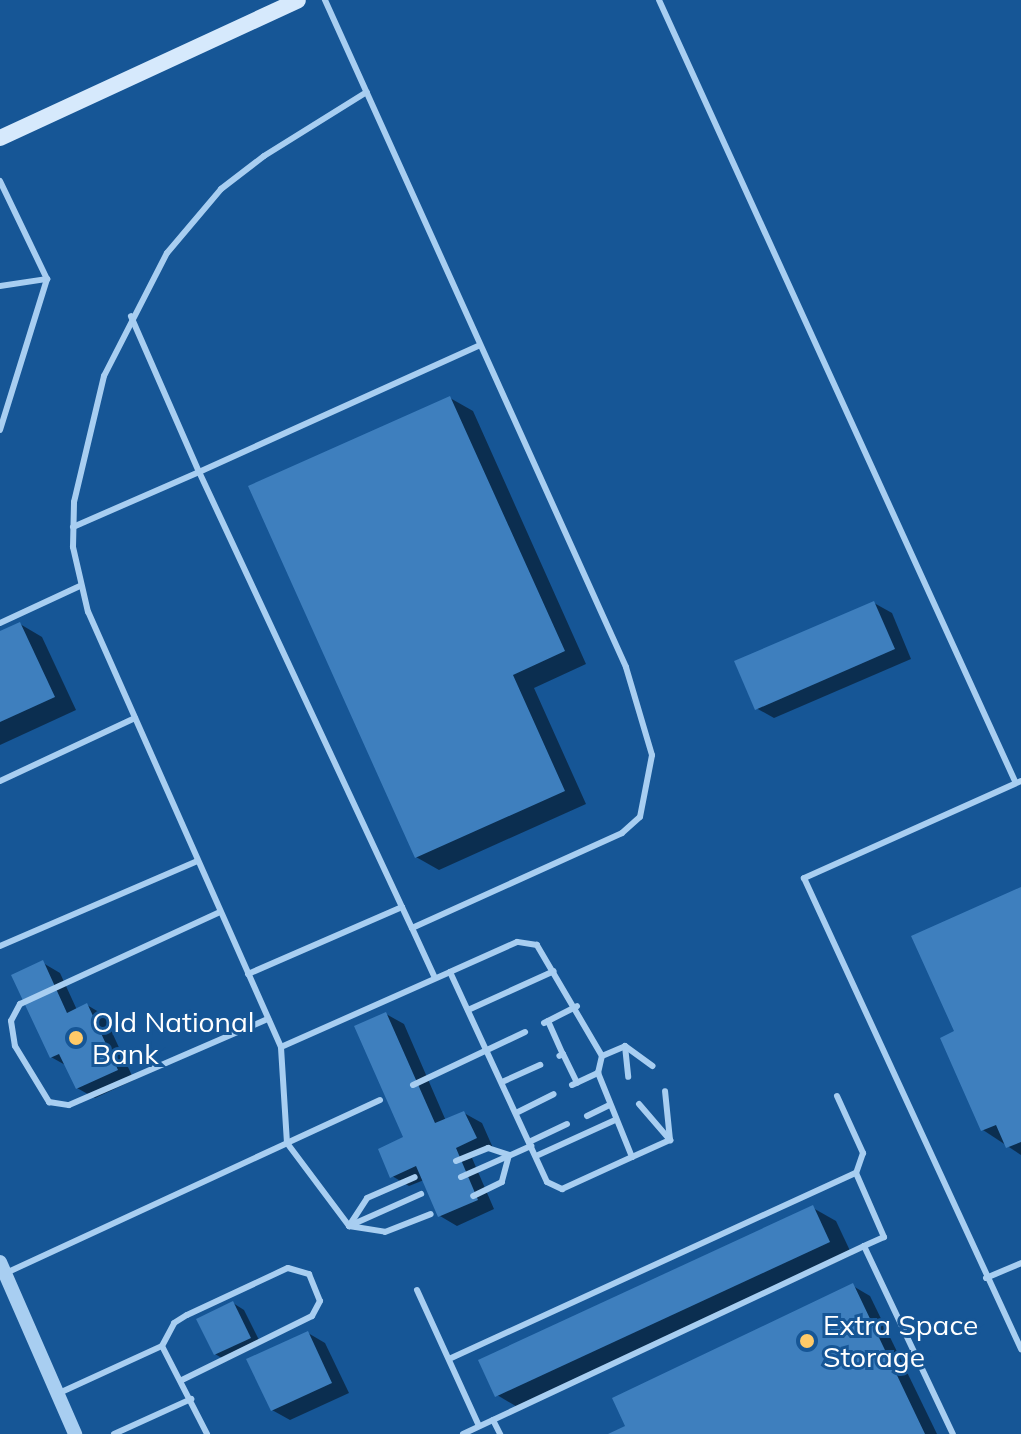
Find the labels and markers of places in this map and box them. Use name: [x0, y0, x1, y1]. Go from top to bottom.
place label: Old National Bank: [92, 1005, 254, 1071]
marker: Old National Bank: [67, 1029, 85, 1047]
place label: Extra Space Storage: [823, 1308, 978, 1374]
marker: Extra Space Storage: [798, 1332, 816, 1350]

